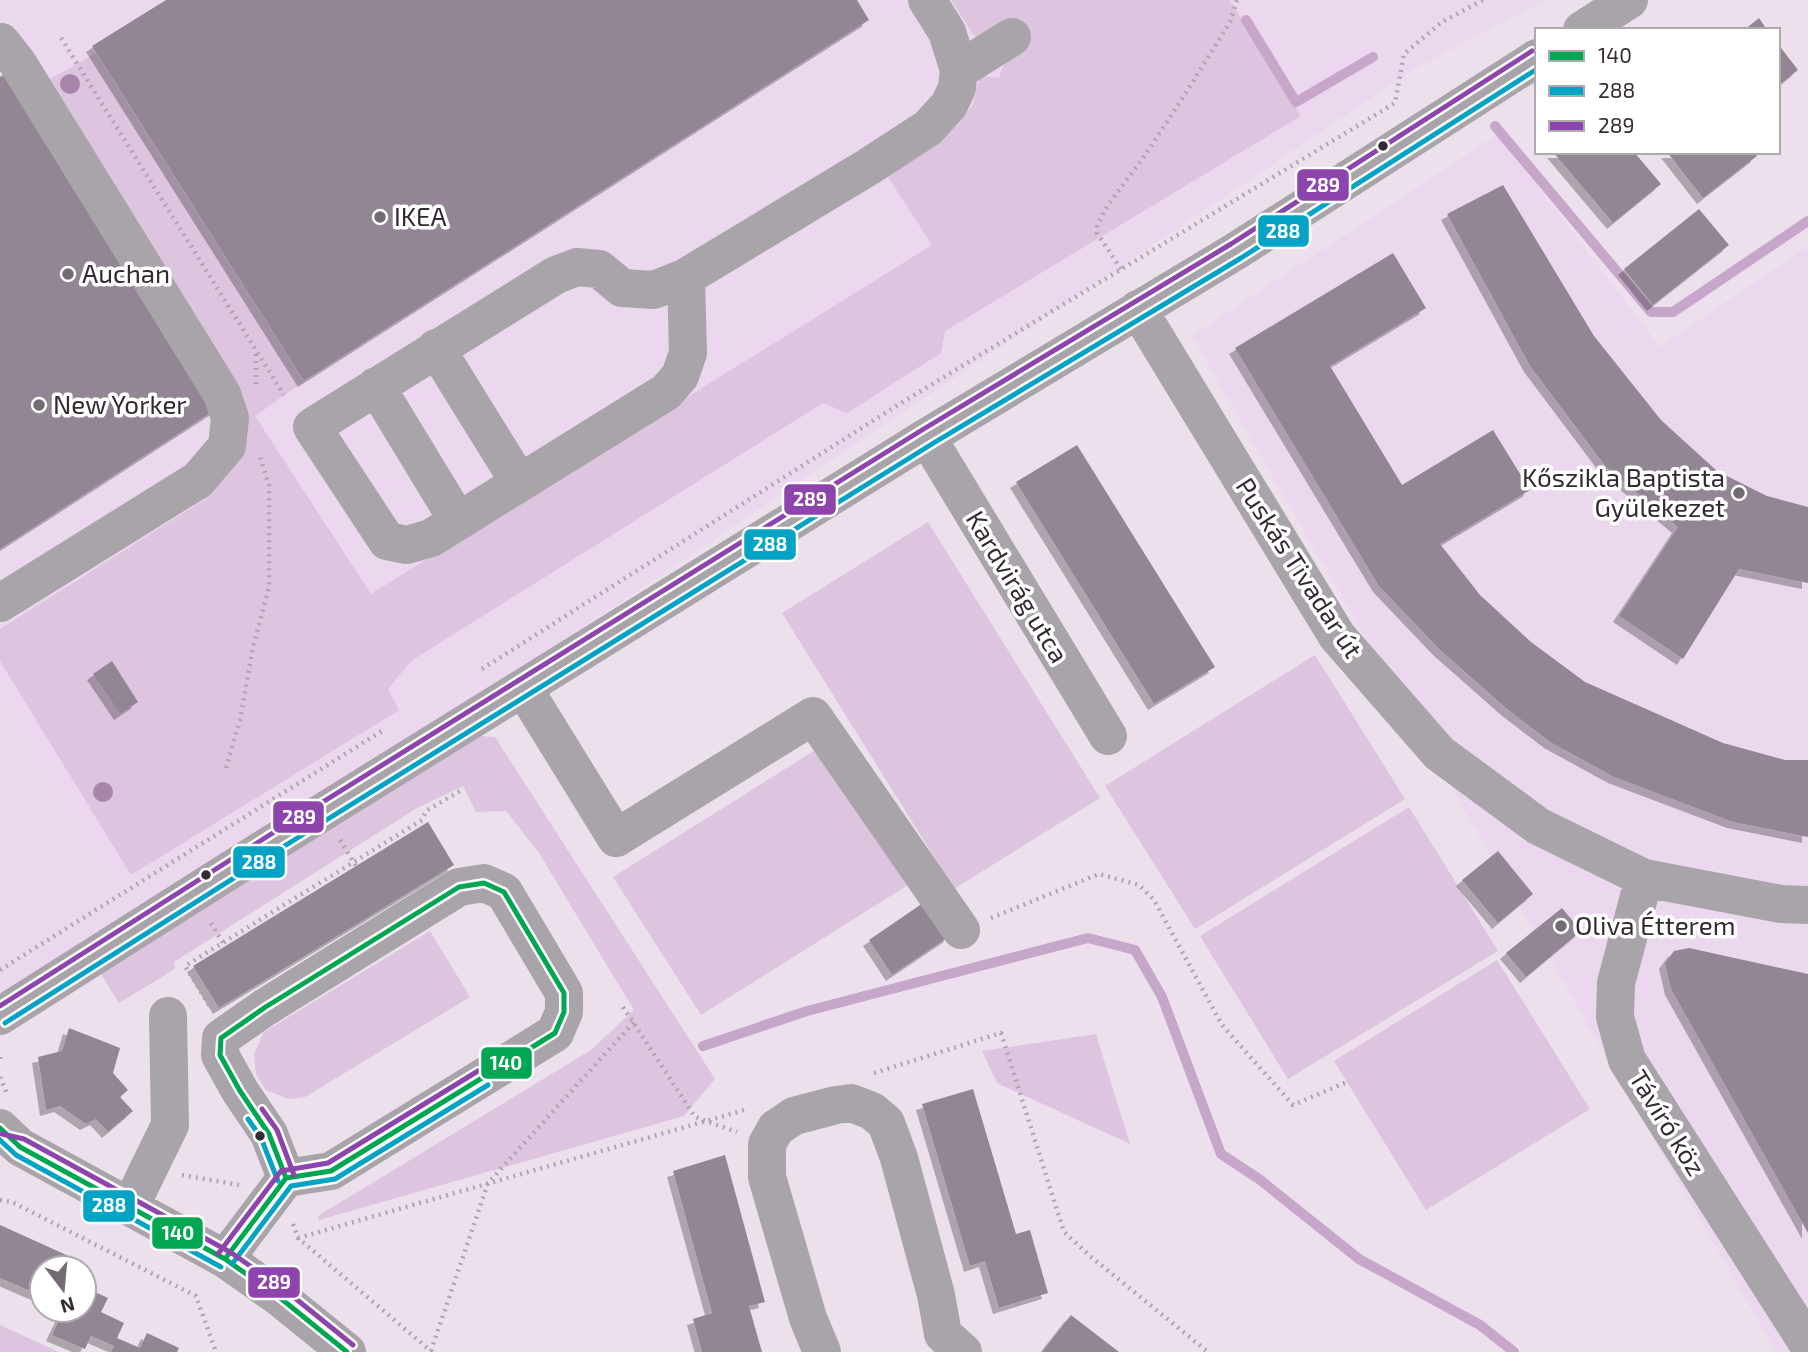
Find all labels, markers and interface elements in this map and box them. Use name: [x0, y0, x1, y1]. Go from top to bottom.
legend: [1535, 28, 1780, 154]
text: 140: [1598, 42, 1632, 67]
text: 288: [1598, 77, 1635, 102]
text: 289: [1598, 112, 1635, 137]
unlabelled marker: [1376, 139, 1390, 153]
line badge: 289: [1296, 168, 1350, 202]
text: 289: [1306, 173, 1340, 196]
place label: IKEA: [394, 200, 447, 231]
marker: IKEA: [372, 209, 388, 225]
line badge: 288: [1257, 214, 1310, 248]
text: 288: [1266, 219, 1300, 242]
place label: Auchan: [82, 257, 170, 288]
marker: Auchan: [60, 266, 76, 282]
place label: New Yorker: [53, 388, 187, 419]
marker: New Yorker: [31, 397, 47, 413]
place label: Kőszikla Baptista Gyülekezet: [1522, 461, 1725, 522]
street label: Puskás Tivadar út: [1231, 471, 1370, 663]
line badge: 289: [783, 483, 837, 516]
marker: Kőszikla Baptista Gyülekezet: [1731, 485, 1747, 501]
text: 289: [793, 487, 827, 510]
street label: Kardvirág utca: [961, 505, 1076, 668]
line badge: 288: [743, 528, 797, 561]
text: 288: [753, 532, 787, 555]
line badge: 289: [272, 800, 325, 834]
text: 289: [282, 805, 316, 828]
line badge: 288: [232, 845, 286, 879]
text: 288: [242, 850, 276, 873]
unlabelled marker: [199, 868, 213, 882]
place label: Oliva Étterem: [1575, 909, 1735, 940]
marker: Oliva Étterem: [1553, 918, 1569, 934]
line badge: 140: [480, 1046, 533, 1080]
text: 140: [490, 1051, 522, 1074]
street label: Távíró köz: [1624, 1064, 1713, 1181]
unlabelled marker: [253, 1129, 267, 1143]
line badge: 288: [82, 1189, 136, 1223]
text: 288: [92, 1193, 126, 1216]
line badge: 140: [151, 1216, 204, 1250]
text: 140: [162, 1221, 194, 1244]
north arrow: [28, 1254, 98, 1324]
line badge: 289: [247, 1266, 301, 1299]
text: 289: [257, 1270, 291, 1293]
text: N: [58, 1293, 78, 1319]

